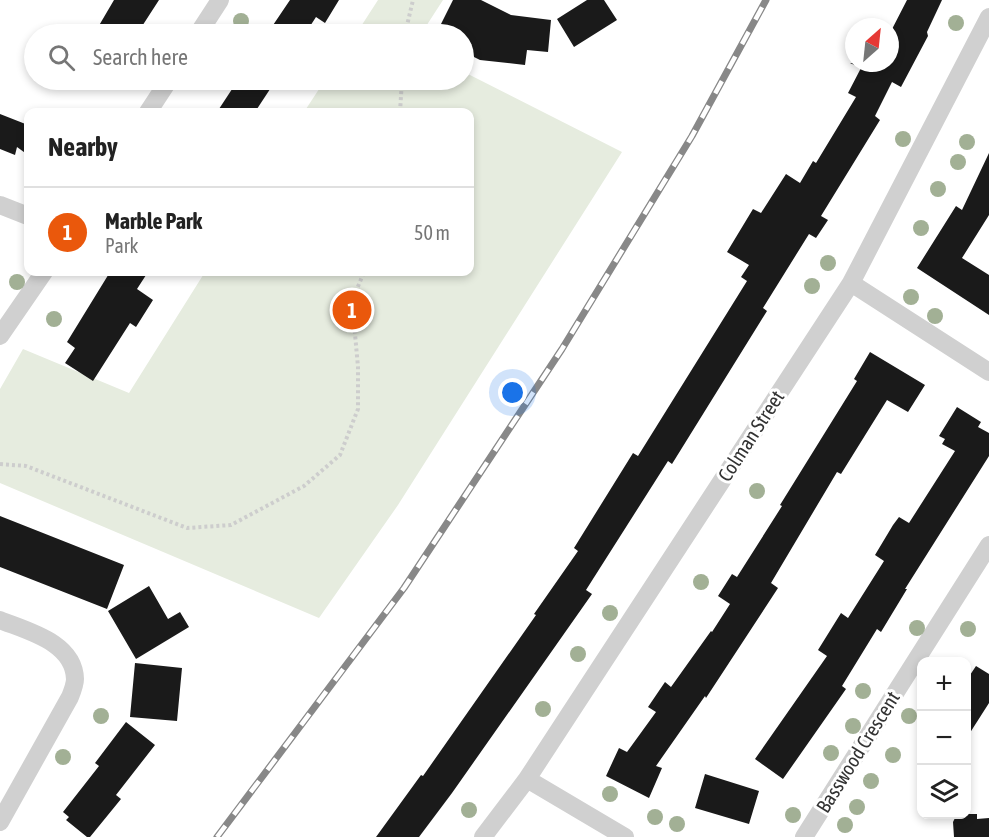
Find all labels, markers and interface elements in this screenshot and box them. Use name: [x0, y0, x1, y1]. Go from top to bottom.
north arrow: [845, 18, 899, 72]
search box: [24, 24, 474, 90]
icon: search: [45, 41, 78, 74]
text: Search here: [93, 44, 188, 70]
text: Nearby: [48, 132, 118, 162]
text: Marble Park: [105, 208, 202, 234]
text: 1: [63, 221, 72, 244]
text: 50 m: [414, 221, 450, 244]
text: Park: [105, 234, 138, 257]
pin: 1: [332, 288, 372, 332]
your location: [498, 378, 527, 407]
street label: Colman Street: [713, 386, 789, 485]
map controls: [917, 657, 971, 819]
button: +: [917, 657, 971, 711]
street label: Basswood Crescent: [811, 687, 904, 817]
button: −: [917, 711, 971, 765]
button: layers: [917, 765, 971, 819]

